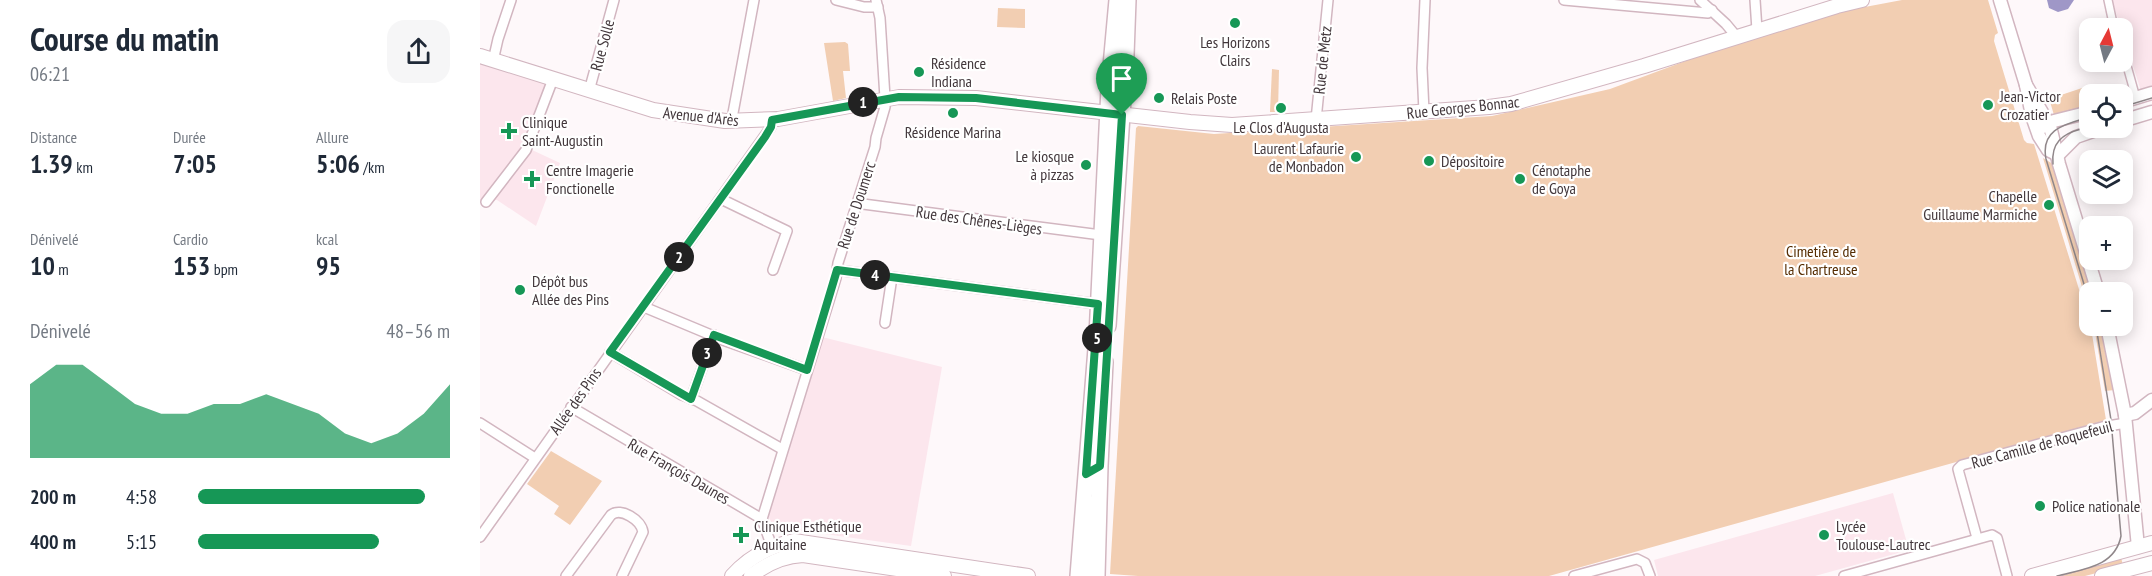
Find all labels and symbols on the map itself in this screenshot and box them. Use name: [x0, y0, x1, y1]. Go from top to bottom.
marker: Les Horizons Clairs: [1228, 16, 1242, 30]
street label: Rue Solle: [586, 17, 618, 73]
north arrow: [2079, 18, 2133, 72]
street label: Rue de Metz: [1308, 25, 1336, 95]
place label: Les Horizons Clairs: [1200, 32, 1270, 70]
place label: Résidence Indiana: [931, 53, 986, 91]
pin: [1096, 53, 1147, 115]
marker: Résidence Indiana: [912, 65, 926, 79]
place label: Jean-Victor Crozatier: [1999, 86, 2061, 124]
pin: 1: [848, 87, 878, 117]
place label: Relais Poste: [1171, 88, 1237, 108]
marker: Relais Poste: [1152, 91, 1166, 105]
street label: Rue Georges Bonnac: [1406, 91, 1521, 123]
marker: Jean-Victor Crozatier: [1981, 98, 1995, 112]
marker: Le Clos d'Augusta: [1274, 101, 1288, 115]
street label: Avenue d'Arès: [662, 102, 740, 130]
marker: Résidence Marina: [946, 106, 960, 120]
place label: Clinique Saint-Augustin: [522, 112, 603, 150]
place label: Le Clos d'Augusta: [1233, 117, 1329, 137]
marker: Clinique Saint-Augustin: [500, 122, 518, 140]
place label: Résidence Marina: [905, 122, 1001, 142]
place label: Laurent Lafaurie de Monbadon: [1254, 138, 1344, 176]
place label: Le kiosque à pizzas: [1016, 146, 1074, 184]
marker: Laurent Lafaurie de Monbadon: [1349, 150, 1363, 164]
place label: Dépositoire: [1441, 151, 1504, 171]
marker: Dépositoire: [1422, 154, 1436, 168]
street label: Rue de Doumerc: [832, 158, 880, 251]
marker: Le kiosque à pizzas: [1079, 158, 1093, 172]
place label: Centre Imagerie Fonctionelle: [546, 160, 634, 198]
place label: Cénotaphe de Goya: [1532, 160, 1591, 198]
marker: Centre Imagerie Fonctionelle: [523, 170, 541, 188]
marker: Cénotaphe de Goya: [1513, 172, 1527, 186]
place label: Chapelle Guillaume Marmiche: [1923, 186, 2037, 224]
marker: Chapelle Guillaume Marmiche: [2042, 198, 2056, 212]
street label: Rue des Chênes-Lièges: [915, 201, 1043, 239]
park label: Cimetière de la Chartreuse: [1784, 241, 1858, 279]
pin: 2: [664, 242, 694, 272]
pin: 4: [860, 260, 890, 290]
place label: Dépôt bus Allée des Pins: [532, 271, 609, 309]
marker: Dépôt bus Allée des Pins: [513, 283, 527, 297]
pin: 5: [1082, 323, 1112, 353]
pin: 3: [692, 338, 722, 368]
street label: Allée des Pins: [545, 364, 605, 438]
street label: Rue Camille de Roquefeuil: [1969, 415, 2115, 473]
street label: Rue François Daunes: [624, 434, 734, 508]
place label: Police nationale: [2052, 496, 2140, 516]
marker: Police nationale: [2033, 499, 2047, 513]
place label: Clinique Esthétique Aquitaine: [754, 516, 862, 554]
place label: Lycée Toulouse-Lautrec: [1836, 516, 1931, 554]
marker: Clinique Esthétique Aquitaine: [732, 526, 750, 544]
marker: Lycée Toulouse-Lautrec: [1817, 528, 1831, 542]

